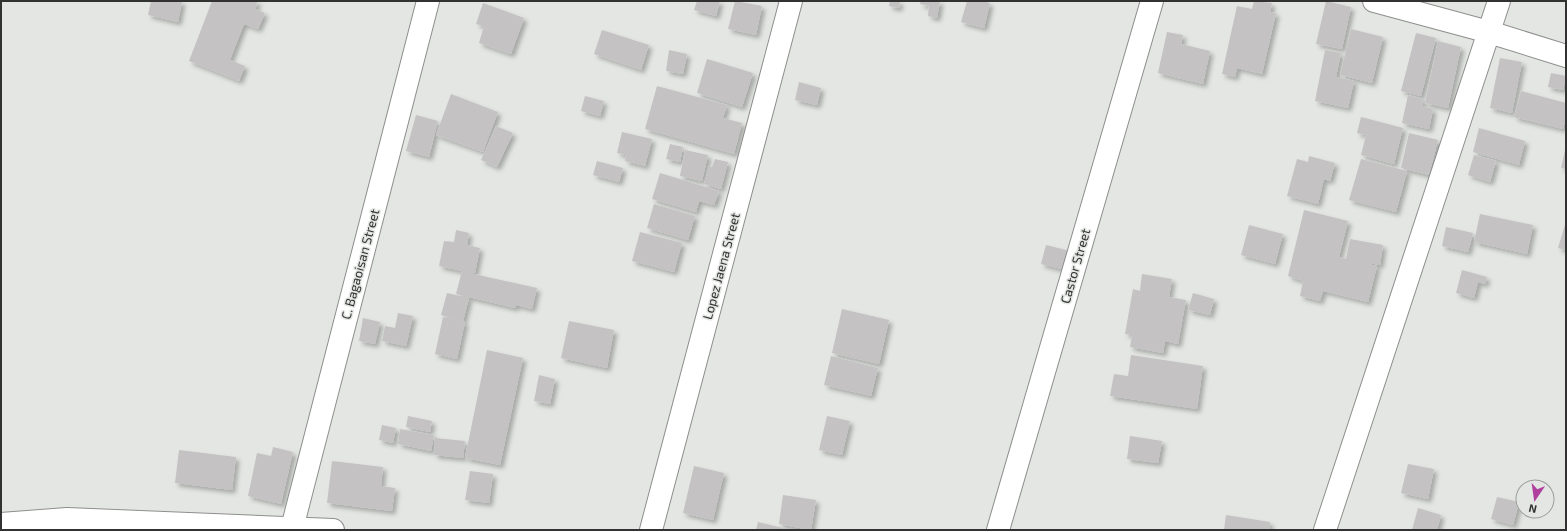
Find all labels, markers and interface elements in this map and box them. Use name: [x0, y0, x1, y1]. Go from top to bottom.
street label: C. Bagaoisan Street: [338, 207, 382, 321]
street label: Lopez Jaena Street: [699, 211, 743, 321]
street label: Castor Street: [1057, 227, 1093, 305]
north arrow: [1515, 479, 1555, 519]
text: N: [1527, 502, 1538, 516]

